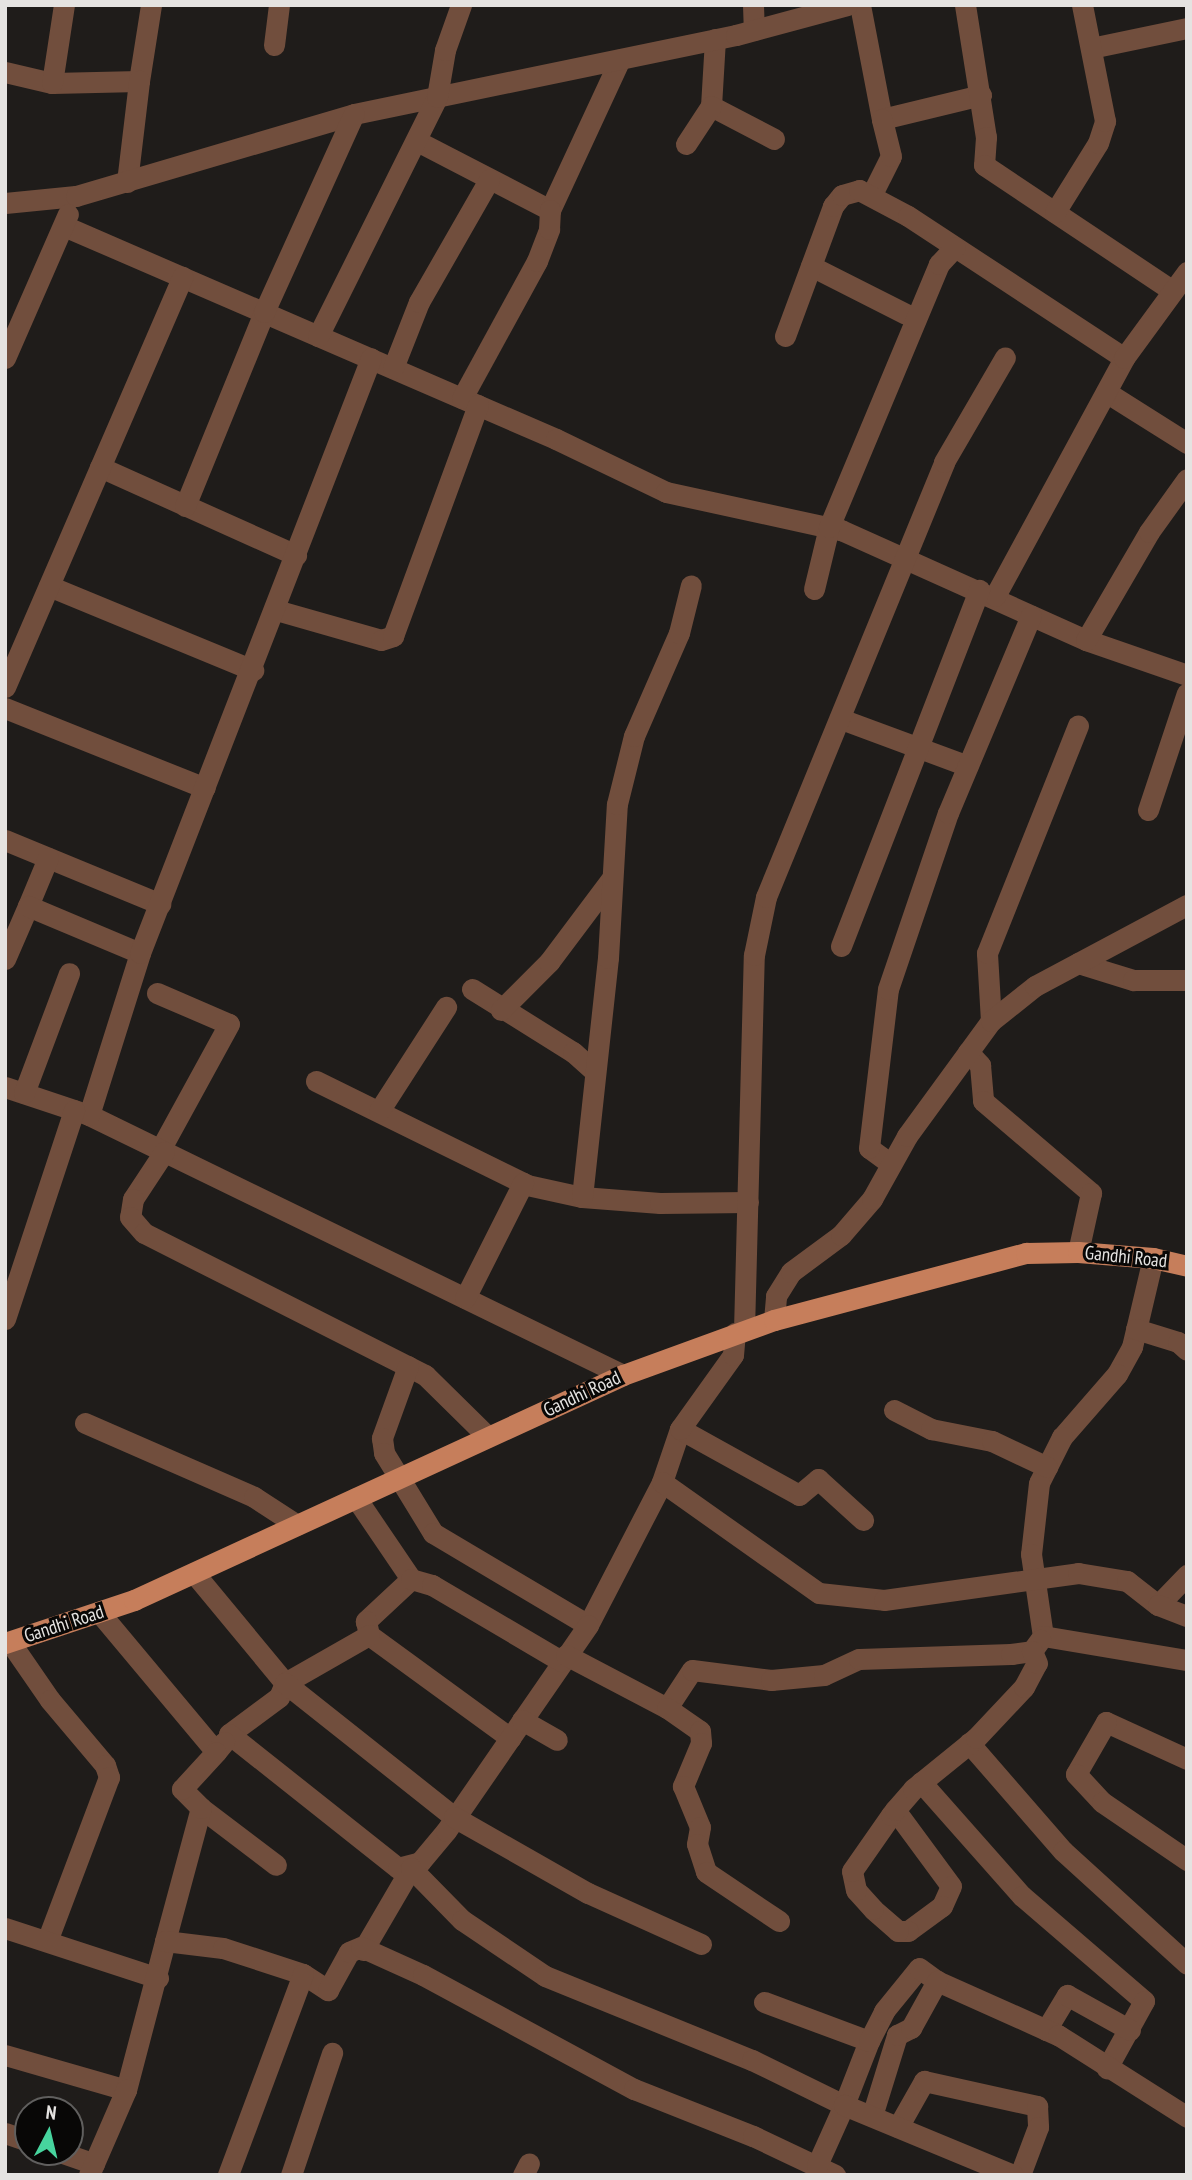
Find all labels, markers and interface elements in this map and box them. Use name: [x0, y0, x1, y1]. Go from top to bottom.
street label: Gandhi Road: [1084, 1241, 1168, 1273]
street label: Gandhi Road: [540, 1366, 624, 1422]
street label: Gandhi Road: [21, 1600, 107, 1648]
north arrow: [14, 2096, 84, 2166]
text: N: [45, 2100, 58, 2125]

